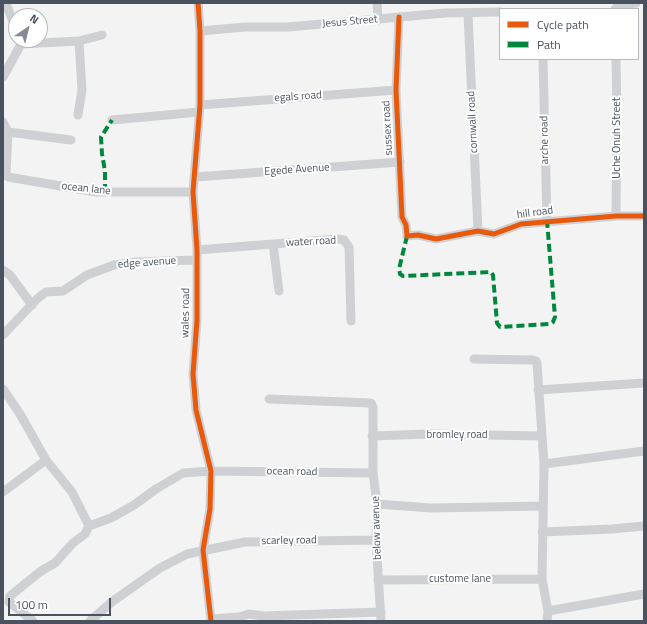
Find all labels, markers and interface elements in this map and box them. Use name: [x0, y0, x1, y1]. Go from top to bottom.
north arrow: [8, 8, 48, 48]
legend: [499, 8, 639, 60]
text: N: [27, 10, 42, 28]
street label: Jesus Street: [322, 13, 378, 31]
text: Cycle path: [537, 15, 589, 34]
text: Path: [537, 35, 561, 54]
street label: egals road: [274, 89, 322, 105]
street label: cornwall road: [465, 91, 481, 153]
street label: Uche Onuh Street: [610, 97, 624, 179]
street label: sussex road: [380, 100, 396, 156]
street label: arche road: [538, 116, 552, 164]
street label: Egede Avenue: [264, 161, 330, 179]
street label: ocean lane: [61, 180, 111, 198]
street label: hill road: [516, 204, 554, 222]
street label: water road: [286, 234, 336, 250]
street label: edge avenue: [117, 254, 177, 272]
street label: wales road: [179, 288, 193, 338]
street label: bromley road: [426, 428, 488, 442]
street label: ocean road: [267, 465, 317, 479]
street label: below avenue: [369, 496, 385, 560]
street label: scarley road: [261, 534, 317, 548]
street label: custome lane: [429, 572, 491, 586]
scale bar: [10, 590, 113, 616]
text: 100 m: [15, 595, 48, 614]

